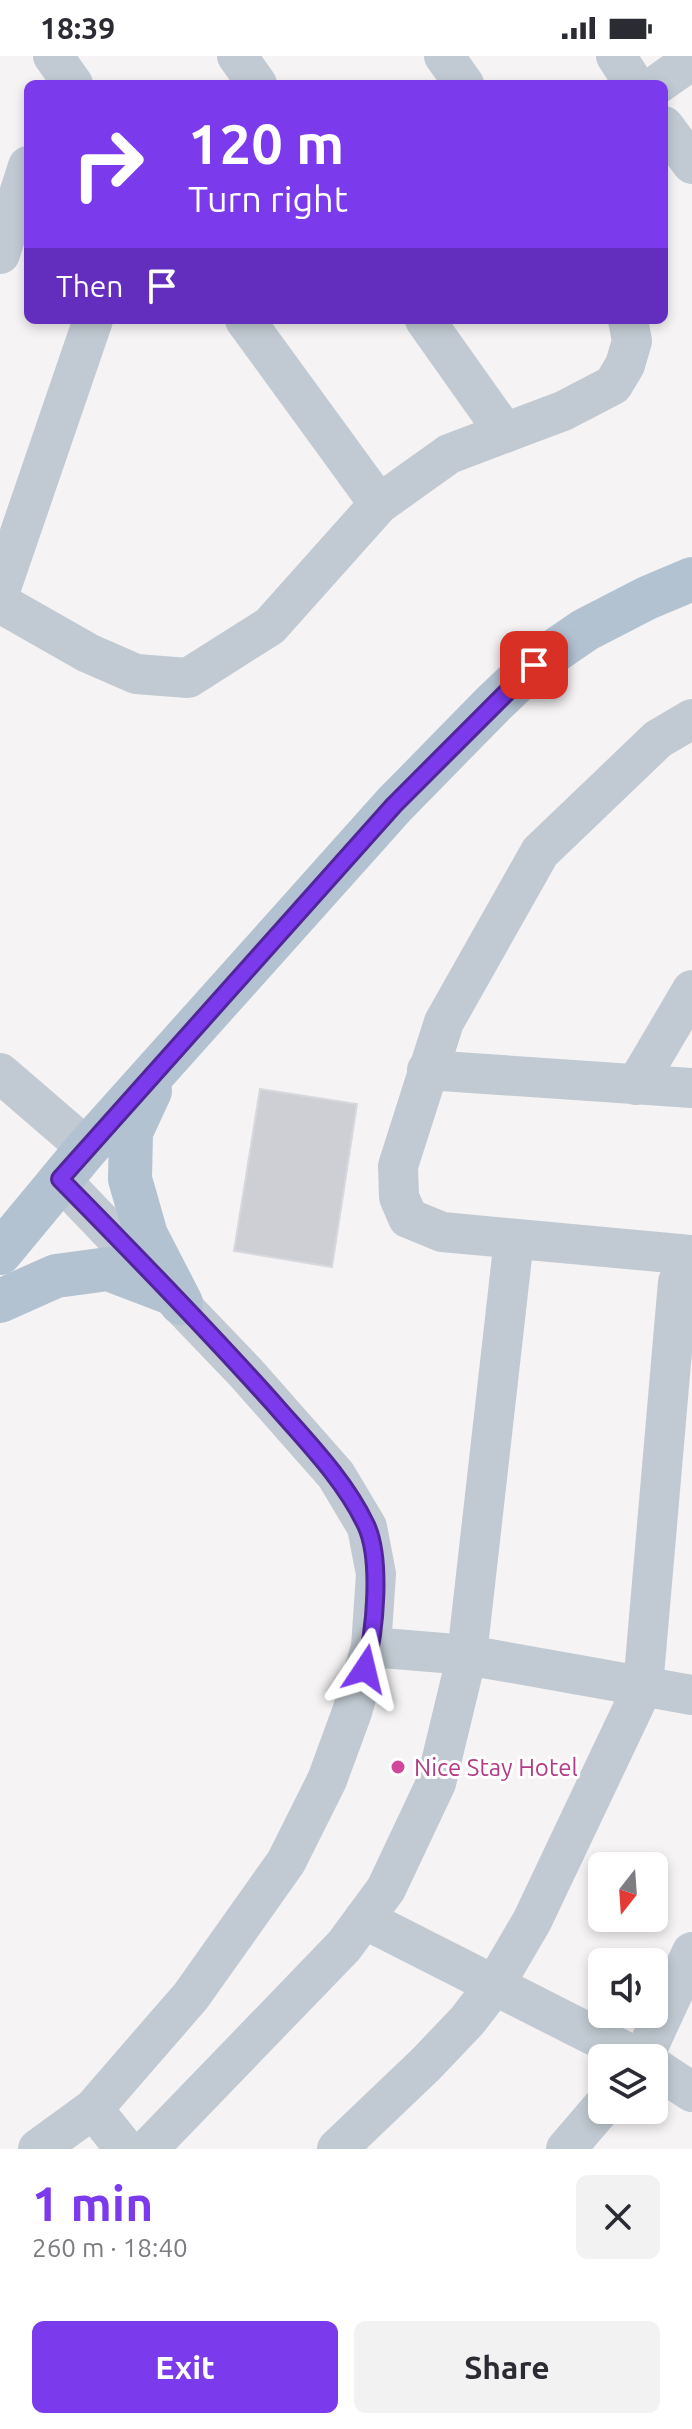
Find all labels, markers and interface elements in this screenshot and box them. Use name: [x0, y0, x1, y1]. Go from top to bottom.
text: 18:39: [40, 11, 115, 45]
icon: right: [56, 112, 160, 216]
text: 120 m: [188, 112, 344, 175]
text: Turn right: [188, 178, 348, 219]
icon: arrive: [140, 264, 184, 308]
text: Then: [56, 269, 124, 303]
pin: [500, 631, 568, 699]
icon: arrive: [512, 643, 556, 687]
position arrow: [323, 1627, 407, 1711]
place label: Nice Stay Hotel: [414, 1754, 578, 1781]
marker: Nice Stay Hotel: [389, 1758, 407, 1776]
north arrow: [588, 1852, 668, 1932]
map controls: [588, 1852, 668, 2124]
button: sound: [588, 1948, 668, 2028]
button: layers: [588, 2044, 668, 2124]
button: close: [576, 2175, 660, 2259]
text: 1 min: [32, 2176, 153, 2230]
text: 260 m · 18:40: [32, 2233, 188, 2262]
button: Exit: [32, 2321, 338, 2413]
button: Share: [354, 2321, 660, 2413]

